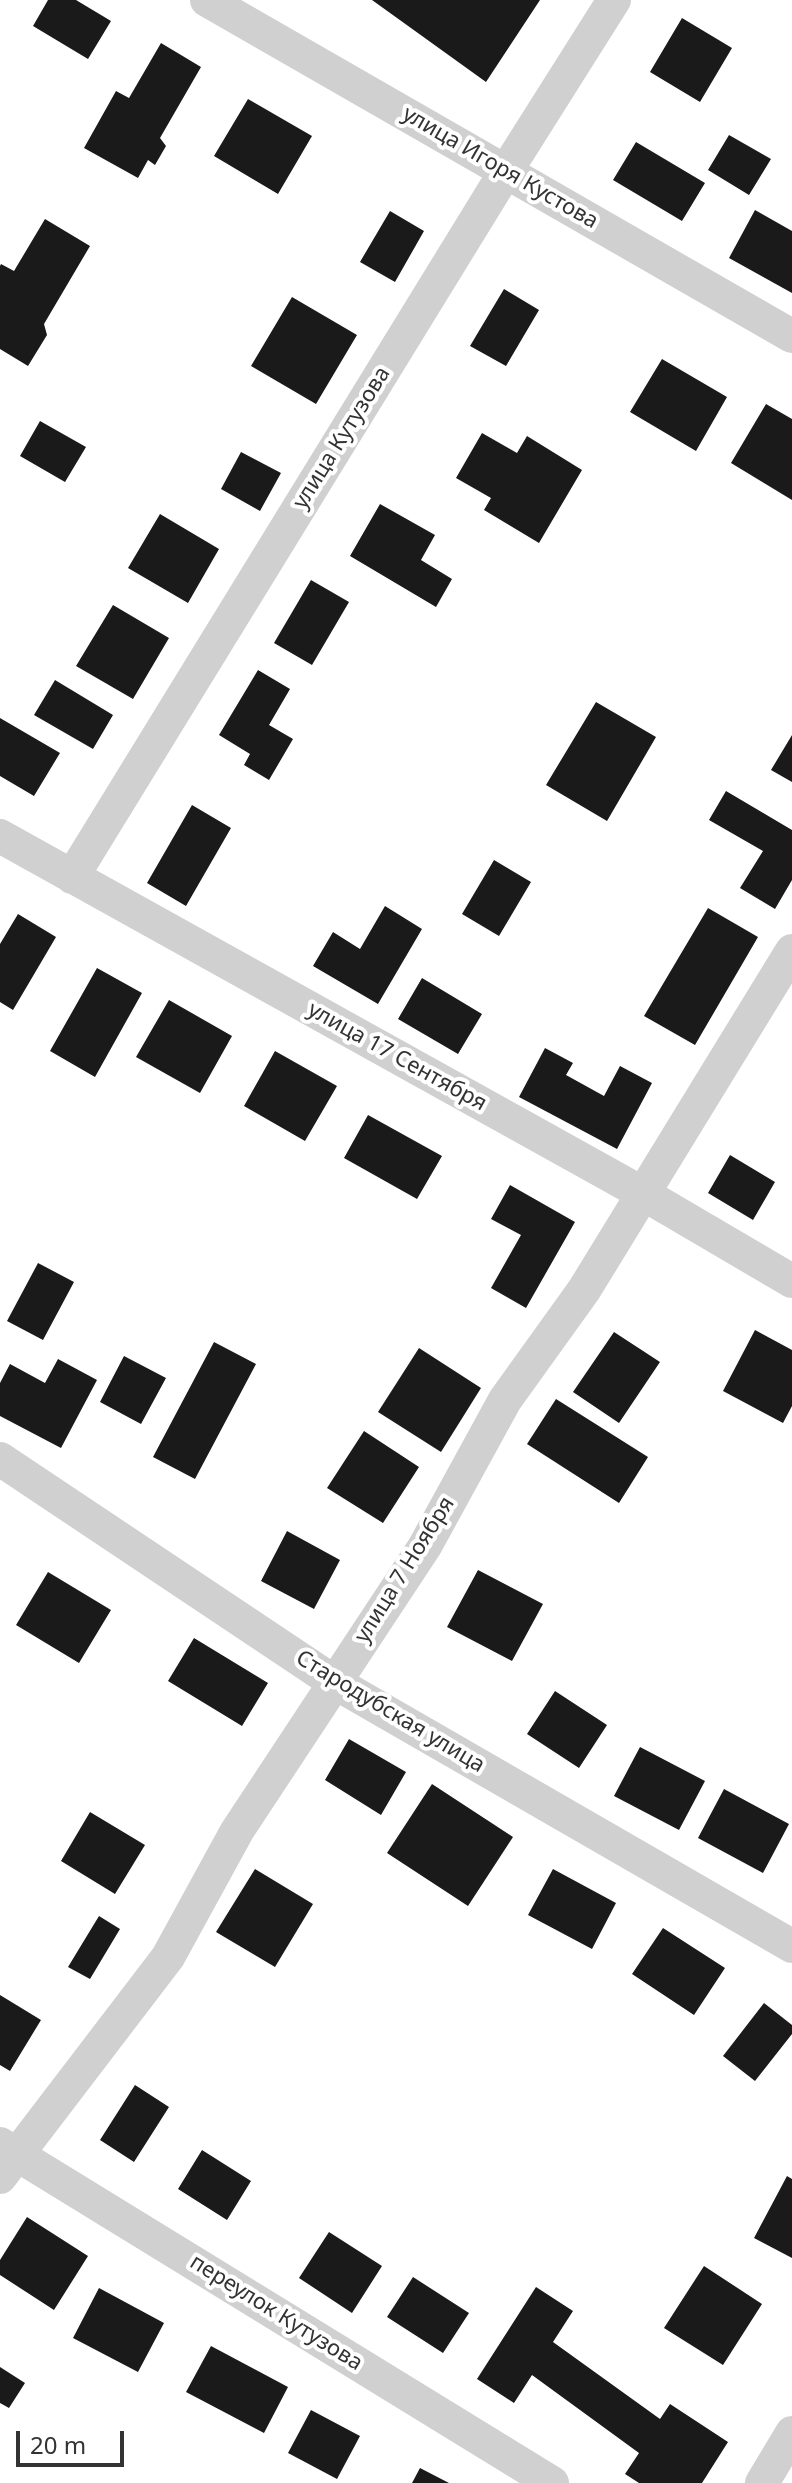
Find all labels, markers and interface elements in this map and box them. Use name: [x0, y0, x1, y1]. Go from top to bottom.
street label: улица Игоря Кустова: [398, 101, 602, 235]
street label: улица Кутузова: [288, 362, 396, 514]
street label: улица 17 Сентября: [303, 997, 491, 1117]
street label: улица 7 Ноября: [349, 1492, 461, 1648]
street label: Стародубская улица: [291, 1645, 489, 1779]
street label: переулок Кутузова: [185, 2249, 367, 2377]
scale bar: [20, 2415, 128, 2465]
text: 20 m: [30, 2428, 86, 2461]

